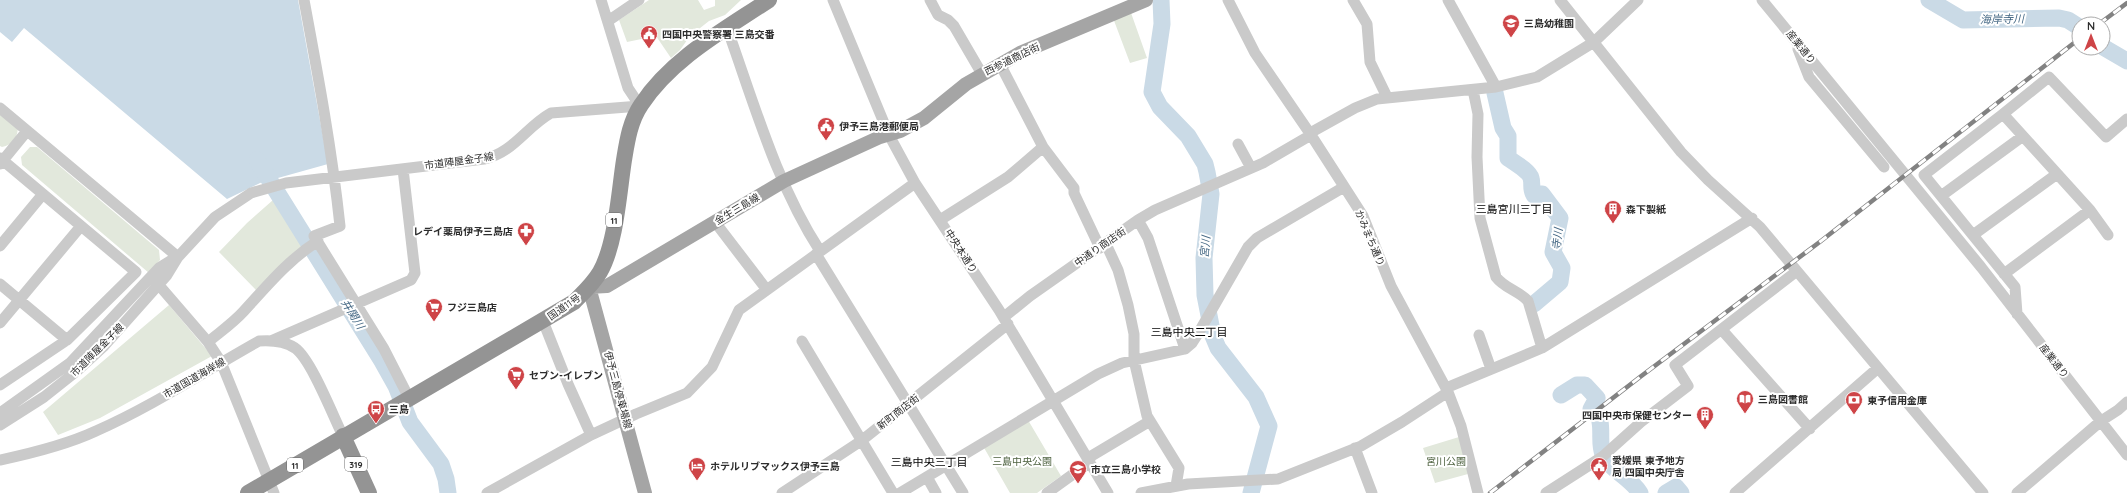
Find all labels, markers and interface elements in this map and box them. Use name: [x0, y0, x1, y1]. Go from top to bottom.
water label: 海岸寺川: [1980, 12, 2025, 26]
school or university icon: 三島幼稚園: [1501, 13, 1521, 38]
north arrow: [2071, 16, 2111, 56]
place label: 三島幼稚園: [1524, 17, 1574, 30]
text: N: [2087, 19, 2095, 33]
public building icon: 四国中央警察署 三島交番: [639, 24, 659, 49]
street label: 産業通り: [1783, 27, 1819, 67]
place label: 四国中央警察署 三島交番: [662, 28, 775, 41]
street label: 西参道商店街: [982, 40, 1042, 78]
public building icon: 伊予三島港郵便局: [816, 116, 836, 141]
place label: 伊予三島港郵便局: [839, 120, 919, 133]
street label: 市道陣屋金子線: [423, 150, 495, 172]
street label: 金生三島線: [712, 191, 762, 227]
building icon: 森下製紙: [1603, 199, 1623, 224]
district label: 三島宮川三丁目: [1476, 202, 1553, 216]
place label: 森下製紙: [1626, 203, 1666, 216]
street label: かみまち通り: [1352, 208, 1388, 268]
road number: 11: [606, 213, 622, 227]
pharmacy icon: レデイ薬局伊予三島店: [516, 221, 536, 246]
street label: 中通り商店街: [1072, 224, 1128, 270]
place label: レデイ薬局伊予三島店: [413, 225, 513, 238]
street label: 中央本通り: [942, 226, 980, 276]
water label: 寺川: [1549, 226, 1565, 251]
water label: 宮川: [1197, 234, 1213, 259]
street label: 国道11号: [545, 291, 583, 323]
water label: 井関川: [338, 296, 368, 333]
supermarket icon: フジ三島店: [424, 297, 444, 322]
place label: フジ三島店: [447, 301, 497, 314]
street label: 市道陣屋金子線: [68, 321, 126, 379]
district label: 三島中央二丁目: [1151, 325, 1228, 339]
street label: 産業通り: [2037, 341, 2071, 381]
street label: 伊予三島停車場線: [601, 350, 635, 430]
street label: 市道国道海岸線: [160, 355, 228, 401]
supermarket icon: セブン-イレブン: [506, 365, 526, 390]
place label: セブン-イレブン: [529, 369, 603, 382]
library icon: 三島図書館: [1735, 389, 1755, 414]
bank icon: 東予信用金庫: [1844, 390, 1864, 415]
street label: 新町商店街: [874, 391, 922, 433]
place label: 三島図書館: [1758, 393, 1808, 406]
place label: 東予信用金庫: [1867, 394, 1927, 407]
bus stop icon: 三島: [366, 399, 386, 424]
place label: 三島: [389, 403, 409, 416]
building icon: 四国中央市保健センター: [1695, 405, 1715, 430]
place label: 四国中央市保健センター: [1582, 409, 1692, 422]
place label: 愛媛県 東予地方 局 四国中央庁舎: [1612, 454, 1685, 479]
district label: 三島中央三丁目: [891, 455, 968, 469]
park label: 三島中央公園: [992, 455, 1052, 468]
park label: 宮川公園: [1426, 455, 1466, 468]
hotel icon: ホテルリブマックス伊予三島: [687, 456, 707, 481]
public building icon: 愛媛県 東予地方 局 四国中央庁舎: [1589, 456, 1609, 481]
road number: 319: [345, 457, 367, 471]
road number: 11: [287, 458, 303, 472]
school or university icon: 市立三島小学校: [1068, 459, 1088, 484]
place label: ホテルリブマックス伊予三島: [710, 460, 840, 473]
place label: 市立三島小学校: [1091, 463, 1161, 476]

